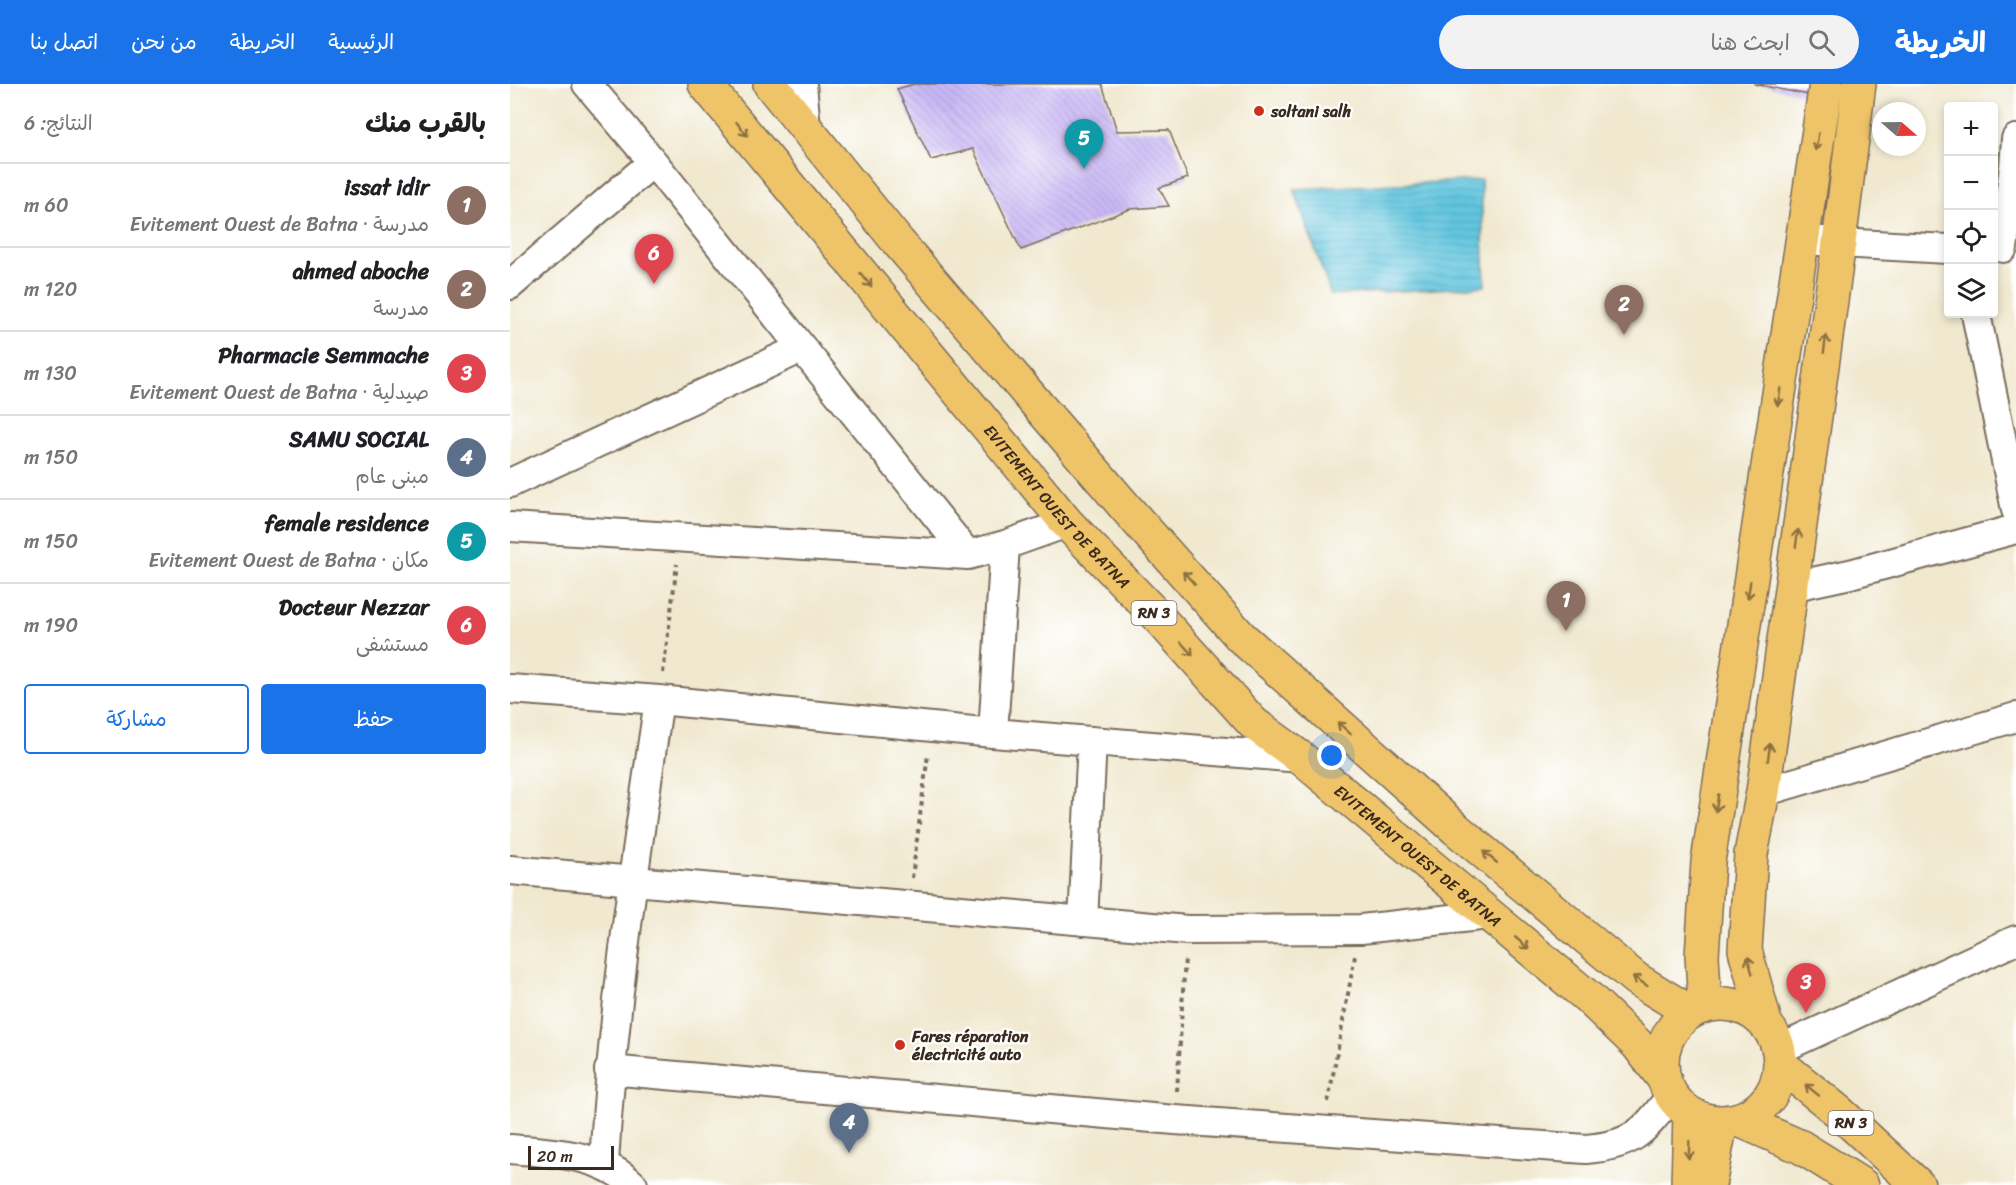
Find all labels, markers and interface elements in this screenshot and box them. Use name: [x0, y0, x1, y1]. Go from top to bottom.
search box: [1439, 15, 1859, 69]
text: الخريطة: [1895, 18, 1986, 67]
text: اتصل بنا: [30, 23, 98, 61]
text: من نحن: [131, 23, 197, 61]
text: الخريطة: [230, 23, 295, 61]
text: الرئيسية: [328, 23, 394, 61]
text: ابحث هنا: [1711, 23, 1790, 62]
icon: search: [1805, 26, 1838, 59]
place label: soltani salh: [1270, 97, 1352, 126]
text: بالقرب منك: [365, 100, 486, 146]
north arrow: [1872, 102, 1926, 156]
map controls: [1944, 102, 1998, 318]
button: +: [1944, 102, 1998, 156]
marker: soltani salh: [1252, 104, 1266, 118]
text: النتائج: 6: [24, 106, 93, 141]
pin: 5: [1064, 120, 1104, 169]
one-way arrow: [736, 121, 749, 137]
one-way arrow: [1812, 131, 1823, 151]
button: −: [1944, 156, 1998, 210]
text: issat idir: [344, 168, 429, 207]
text: 60 m: [24, 188, 69, 223]
text: 1: [462, 188, 471, 223]
text: مدرسة · Evitement Ouest de Batna: [130, 207, 429, 242]
button: locate: [1944, 210, 1998, 264]
pin: 6: [634, 234, 674, 284]
text: ahmed aboche: [293, 252, 429, 291]
button: layers: [1944, 264, 1998, 318]
text: 120 m: [24, 272, 77, 307]
text: 2: [461, 272, 472, 307]
one-way arrow: [860, 272, 873, 288]
pin: 2: [1604, 286, 1644, 335]
text: مدرسة: [373, 291, 429, 326]
one-way arrow: [1819, 335, 1830, 355]
text: Pharmacie Semmache: [218, 336, 429, 375]
text: 130 m: [24, 356, 77, 391]
text: 3: [461, 356, 472, 391]
text: صيدلية · Evitement Ouest de Batna: [129, 375, 429, 410]
one-way arrow: [1773, 387, 1784, 406]
street label: EVITEMENT OUEST DE BATNA: [976, 418, 1137, 596]
text: SAMU SOCIAL: [289, 420, 429, 459]
text: 150 m: [24, 440, 78, 475]
text: 4: [460, 440, 473, 475]
text: مبنى عام: [355, 459, 429, 494]
text: female residence: [265, 504, 429, 543]
text: 150 m: [24, 524, 78, 559]
text: 5: [460, 524, 473, 559]
one-way arrow: [1792, 528, 1803, 548]
text: مكان · Evitement Ouest de Batna: [148, 543, 429, 578]
one-way arrow: [1182, 571, 1196, 586]
one-way arrow: [1744, 579, 1755, 599]
pin: 1: [1546, 582, 1586, 631]
text: Docteur Nezzar: [279, 588, 429, 627]
road number: RN 3: [1132, 601, 1176, 625]
text: 190 m: [24, 608, 78, 643]
text: 6: [461, 608, 472, 643]
text: مستشفى: [356, 627, 429, 662]
one-way arrow: [1180, 641, 1194, 656]
button: مشاركة: [24, 684, 249, 754]
button: حفظ: [261, 684, 486, 754]
one-way arrow: [1336, 721, 1351, 735]
your location: [1317, 741, 1346, 770]
one-way arrow: [1763, 742, 1774, 762]
street label: EVITEMENT OUEST DE BATNA: [1327, 777, 1508, 935]
one-way arrow: [1712, 793, 1723, 813]
one-way arrow: [1483, 850, 1498, 864]
one-way arrow: [1514, 936, 1530, 949]
one-way arrow: [1743, 956, 1755, 975]
pin: 3: [1786, 964, 1826, 1013]
one-way arrow: [1633, 975, 1649, 987]
place label: Fares réparation électricité auto: [911, 1022, 1029, 1069]
marker: Fares réparation électricité auto: [893, 1038, 907, 1052]
one-way arrow: [1805, 1083, 1820, 1097]
pin: 4: [830, 1104, 868, 1153]
road number: RN 3: [1828, 1111, 1874, 1135]
one-way arrow: [1684, 1139, 1695, 1159]
text: 20 m: [537, 1142, 573, 1171]
scale bar: [528, 1143, 614, 1170]

